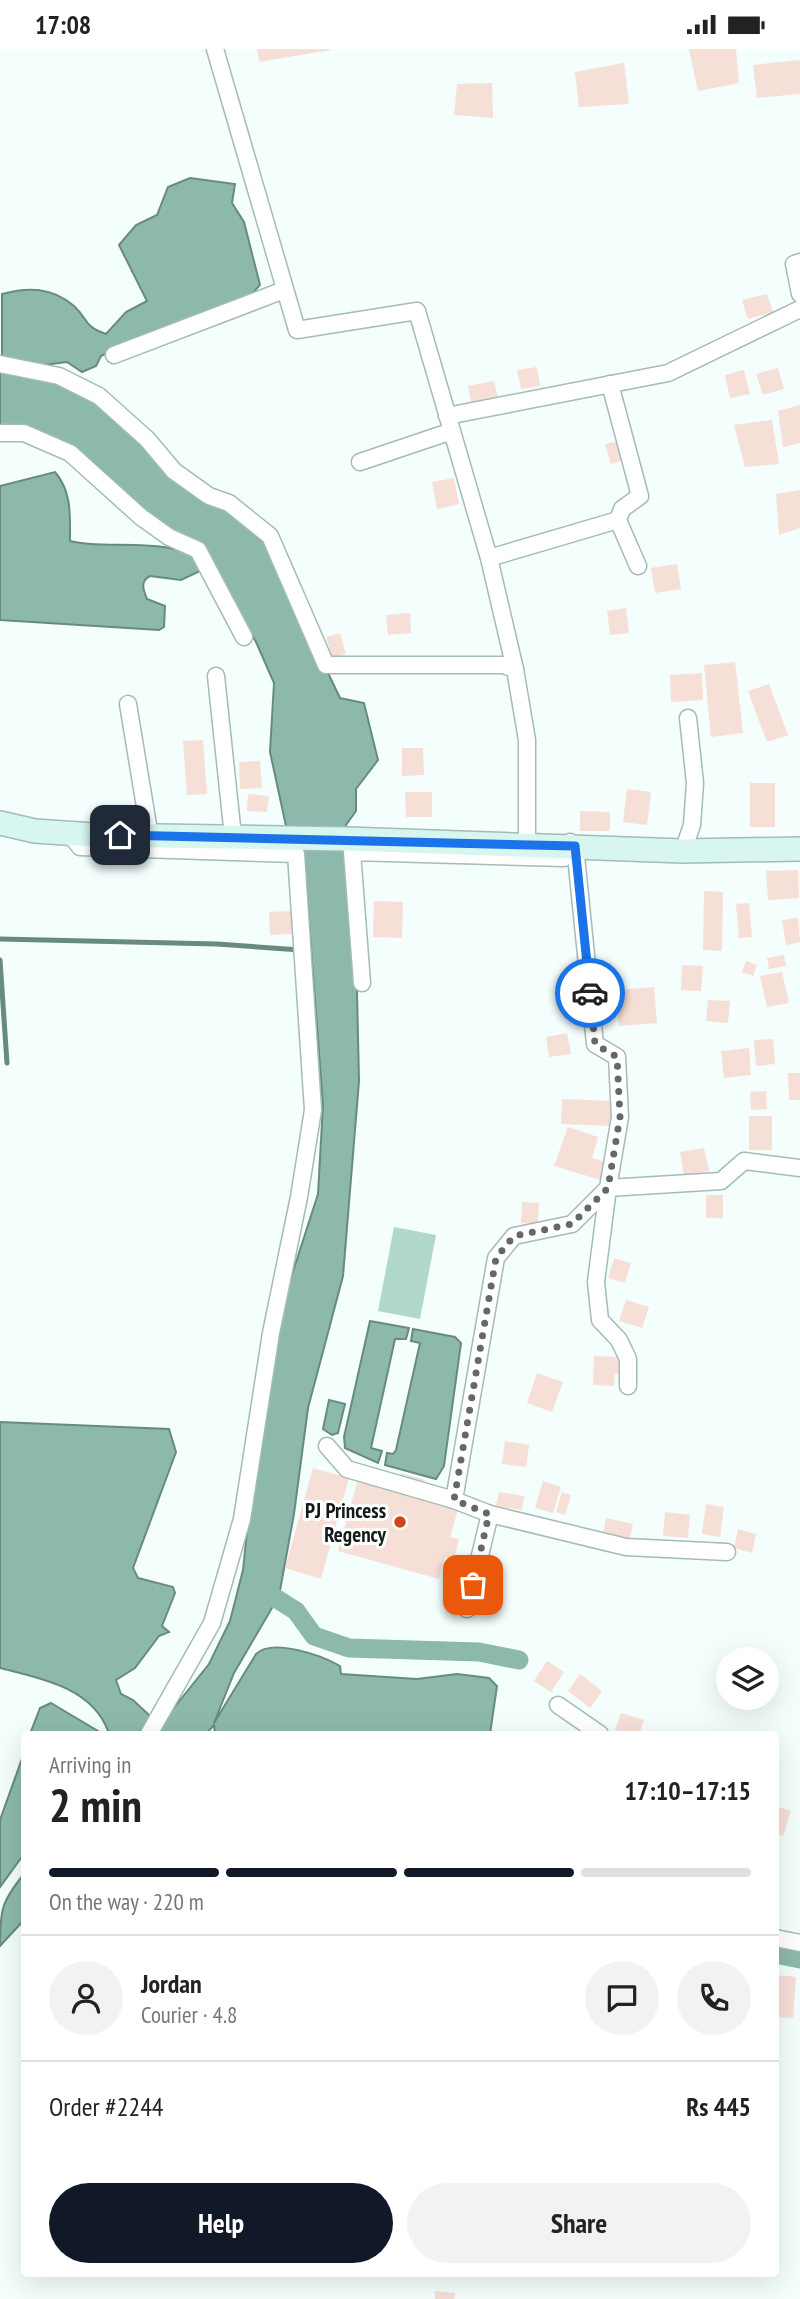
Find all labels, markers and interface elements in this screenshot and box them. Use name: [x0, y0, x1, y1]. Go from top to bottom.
text: 17:08: [35, 8, 91, 41]
pin: [90, 805, 150, 865]
icon: home: [101, 816, 139, 854]
courier: [555, 958, 625, 1028]
icon: car: [571, 974, 609, 1012]
place label: PJ Princess Regency: [305, 1497, 387, 1548]
marker: PJ Princess Regency: [392, 1514, 408, 1530]
pin: [443, 1555, 503, 1615]
icon: bag: [454, 1566, 492, 1604]
map controls: [716, 1647, 779, 1710]
button: layers: [716, 1647, 779, 1710]
text: Arriving in: [49, 1750, 131, 1779]
text: 17:10–17:15: [624, 1774, 751, 1807]
text: 2 min: [49, 1775, 142, 1835]
text: On the way · 220 m: [49, 1887, 204, 1916]
button: person: [49, 1961, 123, 2035]
button: chat: [585, 1961, 659, 2035]
button: phone: [677, 1961, 751, 2035]
text: Jordan: [141, 1967, 202, 2000]
text: Courier · 4.8: [141, 2000, 237, 2029]
text: Order #2244: [49, 2090, 164, 2123]
text: Rs 445: [686, 2090, 751, 2123]
button: Help: [49, 2183, 393, 2263]
button: Share: [407, 2183, 751, 2263]

